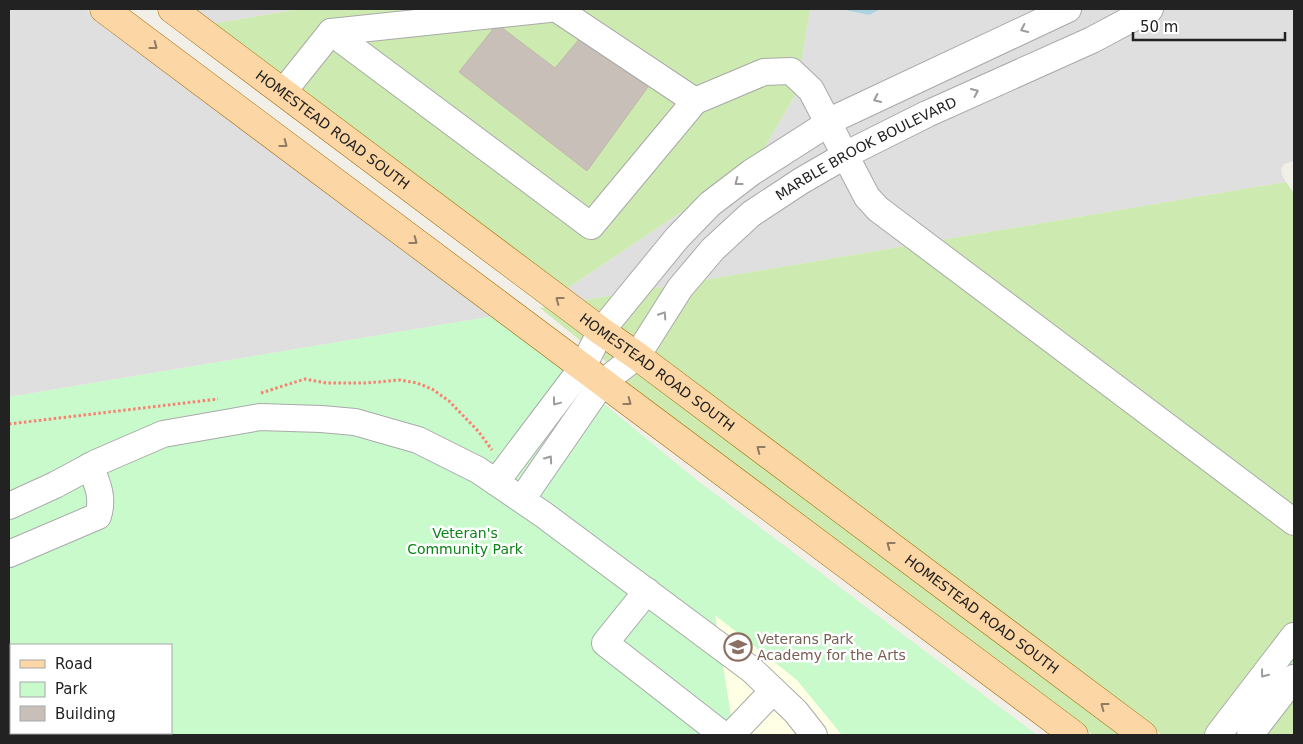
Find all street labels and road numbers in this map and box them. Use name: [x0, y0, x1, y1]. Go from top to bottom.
street label: HOMESTEAD ROAD SOUTH: [253, 67, 413, 193]
street label: MARBLE BROOK BOULEVARD: [772, 94, 959, 204]
street label: HOMESTEAD ROAD SOUTH: [577, 310, 738, 434]
street label: HOMESTEAD ROAD SOUTH: [902, 551, 1062, 677]

